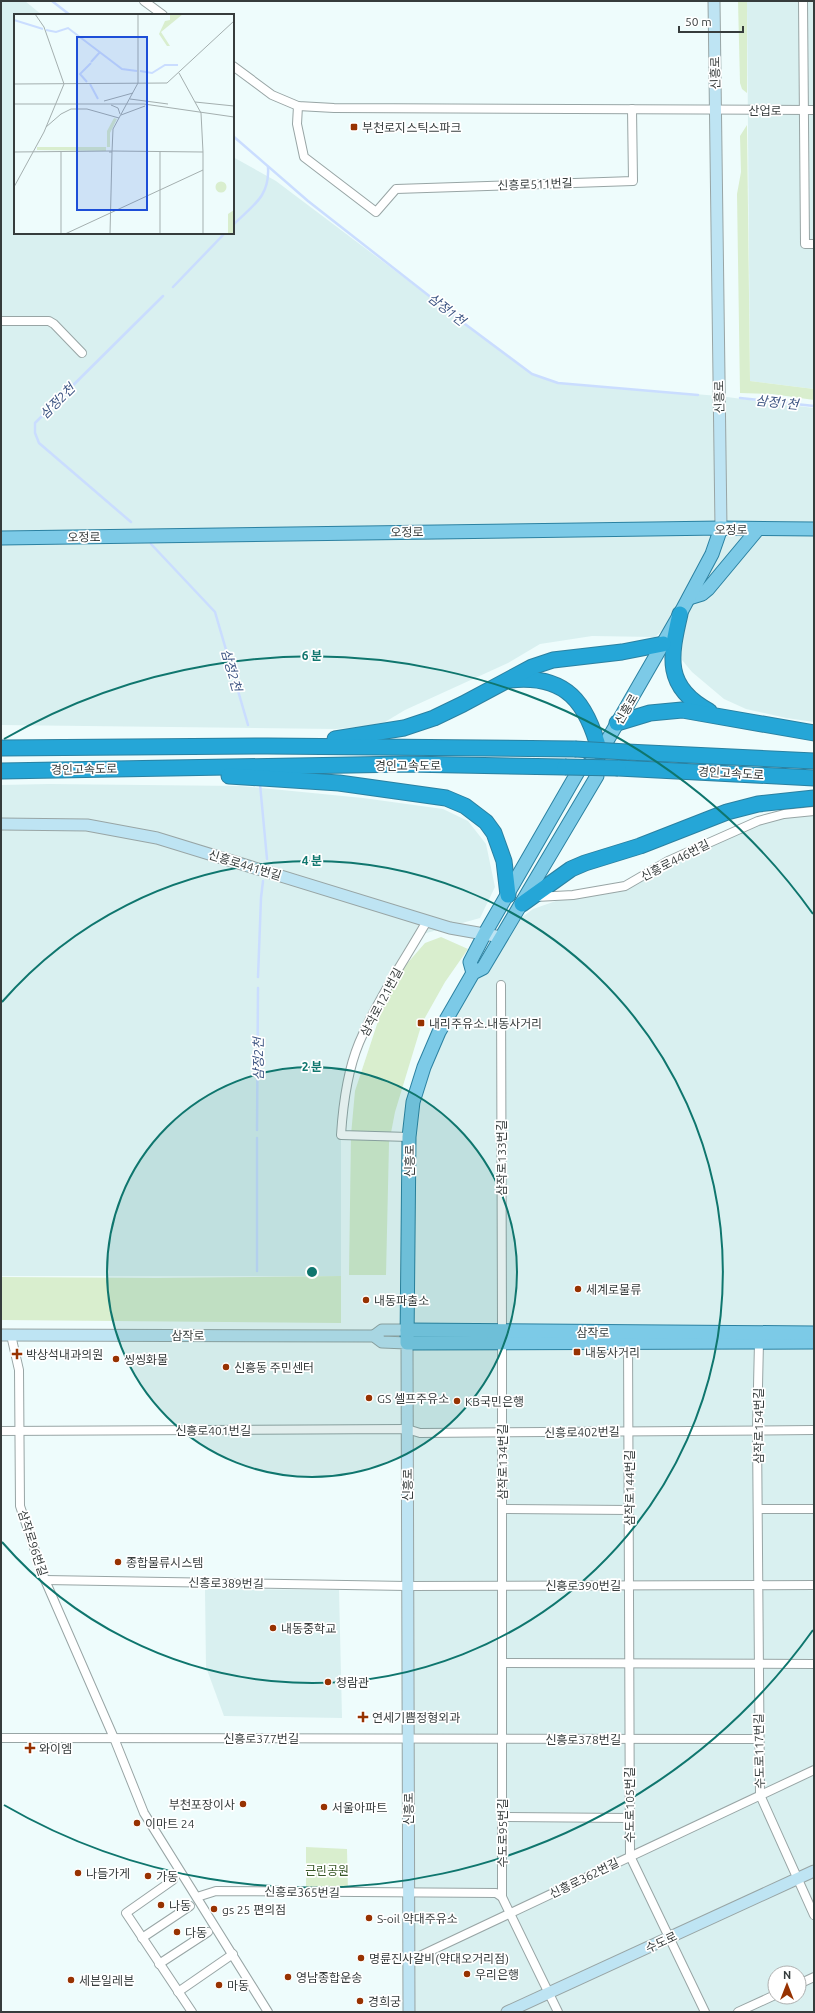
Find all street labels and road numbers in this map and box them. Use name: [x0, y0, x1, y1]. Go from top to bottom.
street label: 신흥로: [708, 56, 722, 90]
street label: 산업로: [748, 104, 782, 117]
street label: 신흥로511번길: [497, 176, 573, 192]
street label: 신흥로: [712, 380, 726, 414]
street label: 오정로: [714, 523, 748, 536]
street label: 오정로: [390, 525, 424, 539]
street label: 오정로: [67, 530, 101, 544]
street label: 신흥로: [612, 691, 640, 727]
street label: 경인고속도로: [375, 759, 441, 772]
street label: 경인고속도로: [51, 762, 117, 776]
street label: 경인고속도로: [698, 765, 764, 781]
street label: 신흥로446번길: [638, 837, 712, 883]
street label: 신흥로441번길: [207, 848, 283, 882]
street label: 삼작로121번길: [358, 966, 404, 1038]
street label: 삼작로133번길: [495, 1120, 508, 1196]
street label: 신흥로: [403, 1144, 416, 1178]
street label: 삼작로: [576, 1326, 610, 1339]
street label: 삼작로: [171, 1329, 205, 1342]
street label: 삼작로154번길: [752, 1388, 765, 1464]
street label: 신흥로401번길: [175, 1424, 251, 1437]
street label: 삼작로134번길: [496, 1424, 509, 1500]
street label: 신흥로402번길: [544, 1425, 620, 1439]
street label: 삼작로144번길: [623, 1450, 636, 1526]
street label: 신흥로: [401, 1468, 414, 1502]
street label: 삼작로96번길: [16, 1508, 50, 1578]
street label: 신흥로389번길: [188, 1576, 264, 1590]
street label: 신흥로390번길: [545, 1579, 621, 1592]
street label: 수도로117번길: [752, 1713, 766, 1789]
street label: 신흥로377번길: [223, 1732, 299, 1745]
street label: 신흥로378번길: [545, 1733, 621, 1746]
street label: 수도로105번길: [623, 1767, 636, 1843]
street label: 신흥로: [402, 1792, 415, 1826]
street label: 수도로95번길: [496, 1799, 509, 1867]
street label: 신흥로362번길: [547, 1856, 621, 1900]
street label: 신흥로365번길: [264, 1885, 340, 1899]
street label: 수도로: [643, 1929, 679, 1955]

